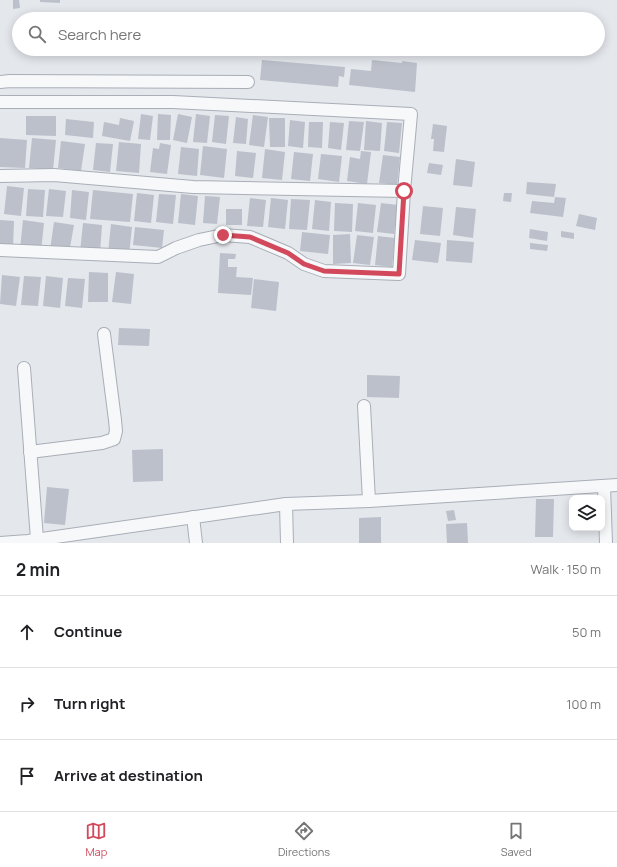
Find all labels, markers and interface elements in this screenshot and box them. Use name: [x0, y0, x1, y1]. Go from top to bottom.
search box: [12, 12, 605, 56]
icon: search: [26, 23, 48, 45]
text: Search here: [58, 24, 141, 45]
route start: [395, 182, 413, 200]
route end: [214, 226, 232, 244]
map controls: [569, 495, 605, 531]
button: layers: [569, 495, 605, 531]
text: 2 min: [16, 558, 60, 581]
text: Walk · 150 m: [530, 560, 601, 578]
icon: ahead: [16, 621, 38, 643]
text: Continue: [54, 621, 122, 642]
text: 50 m: [572, 623, 601, 641]
icon: right: [16, 693, 38, 715]
text: Turn right: [54, 693, 125, 714]
text: 100 m: [566, 695, 601, 713]
icon: arrive: [16, 765, 38, 787]
text: Arrive at destination: [54, 765, 203, 786]
tab: Map: [85, 820, 107, 859]
tab: Directions: [278, 820, 330, 859]
tab: Saved: [501, 820, 532, 859]

